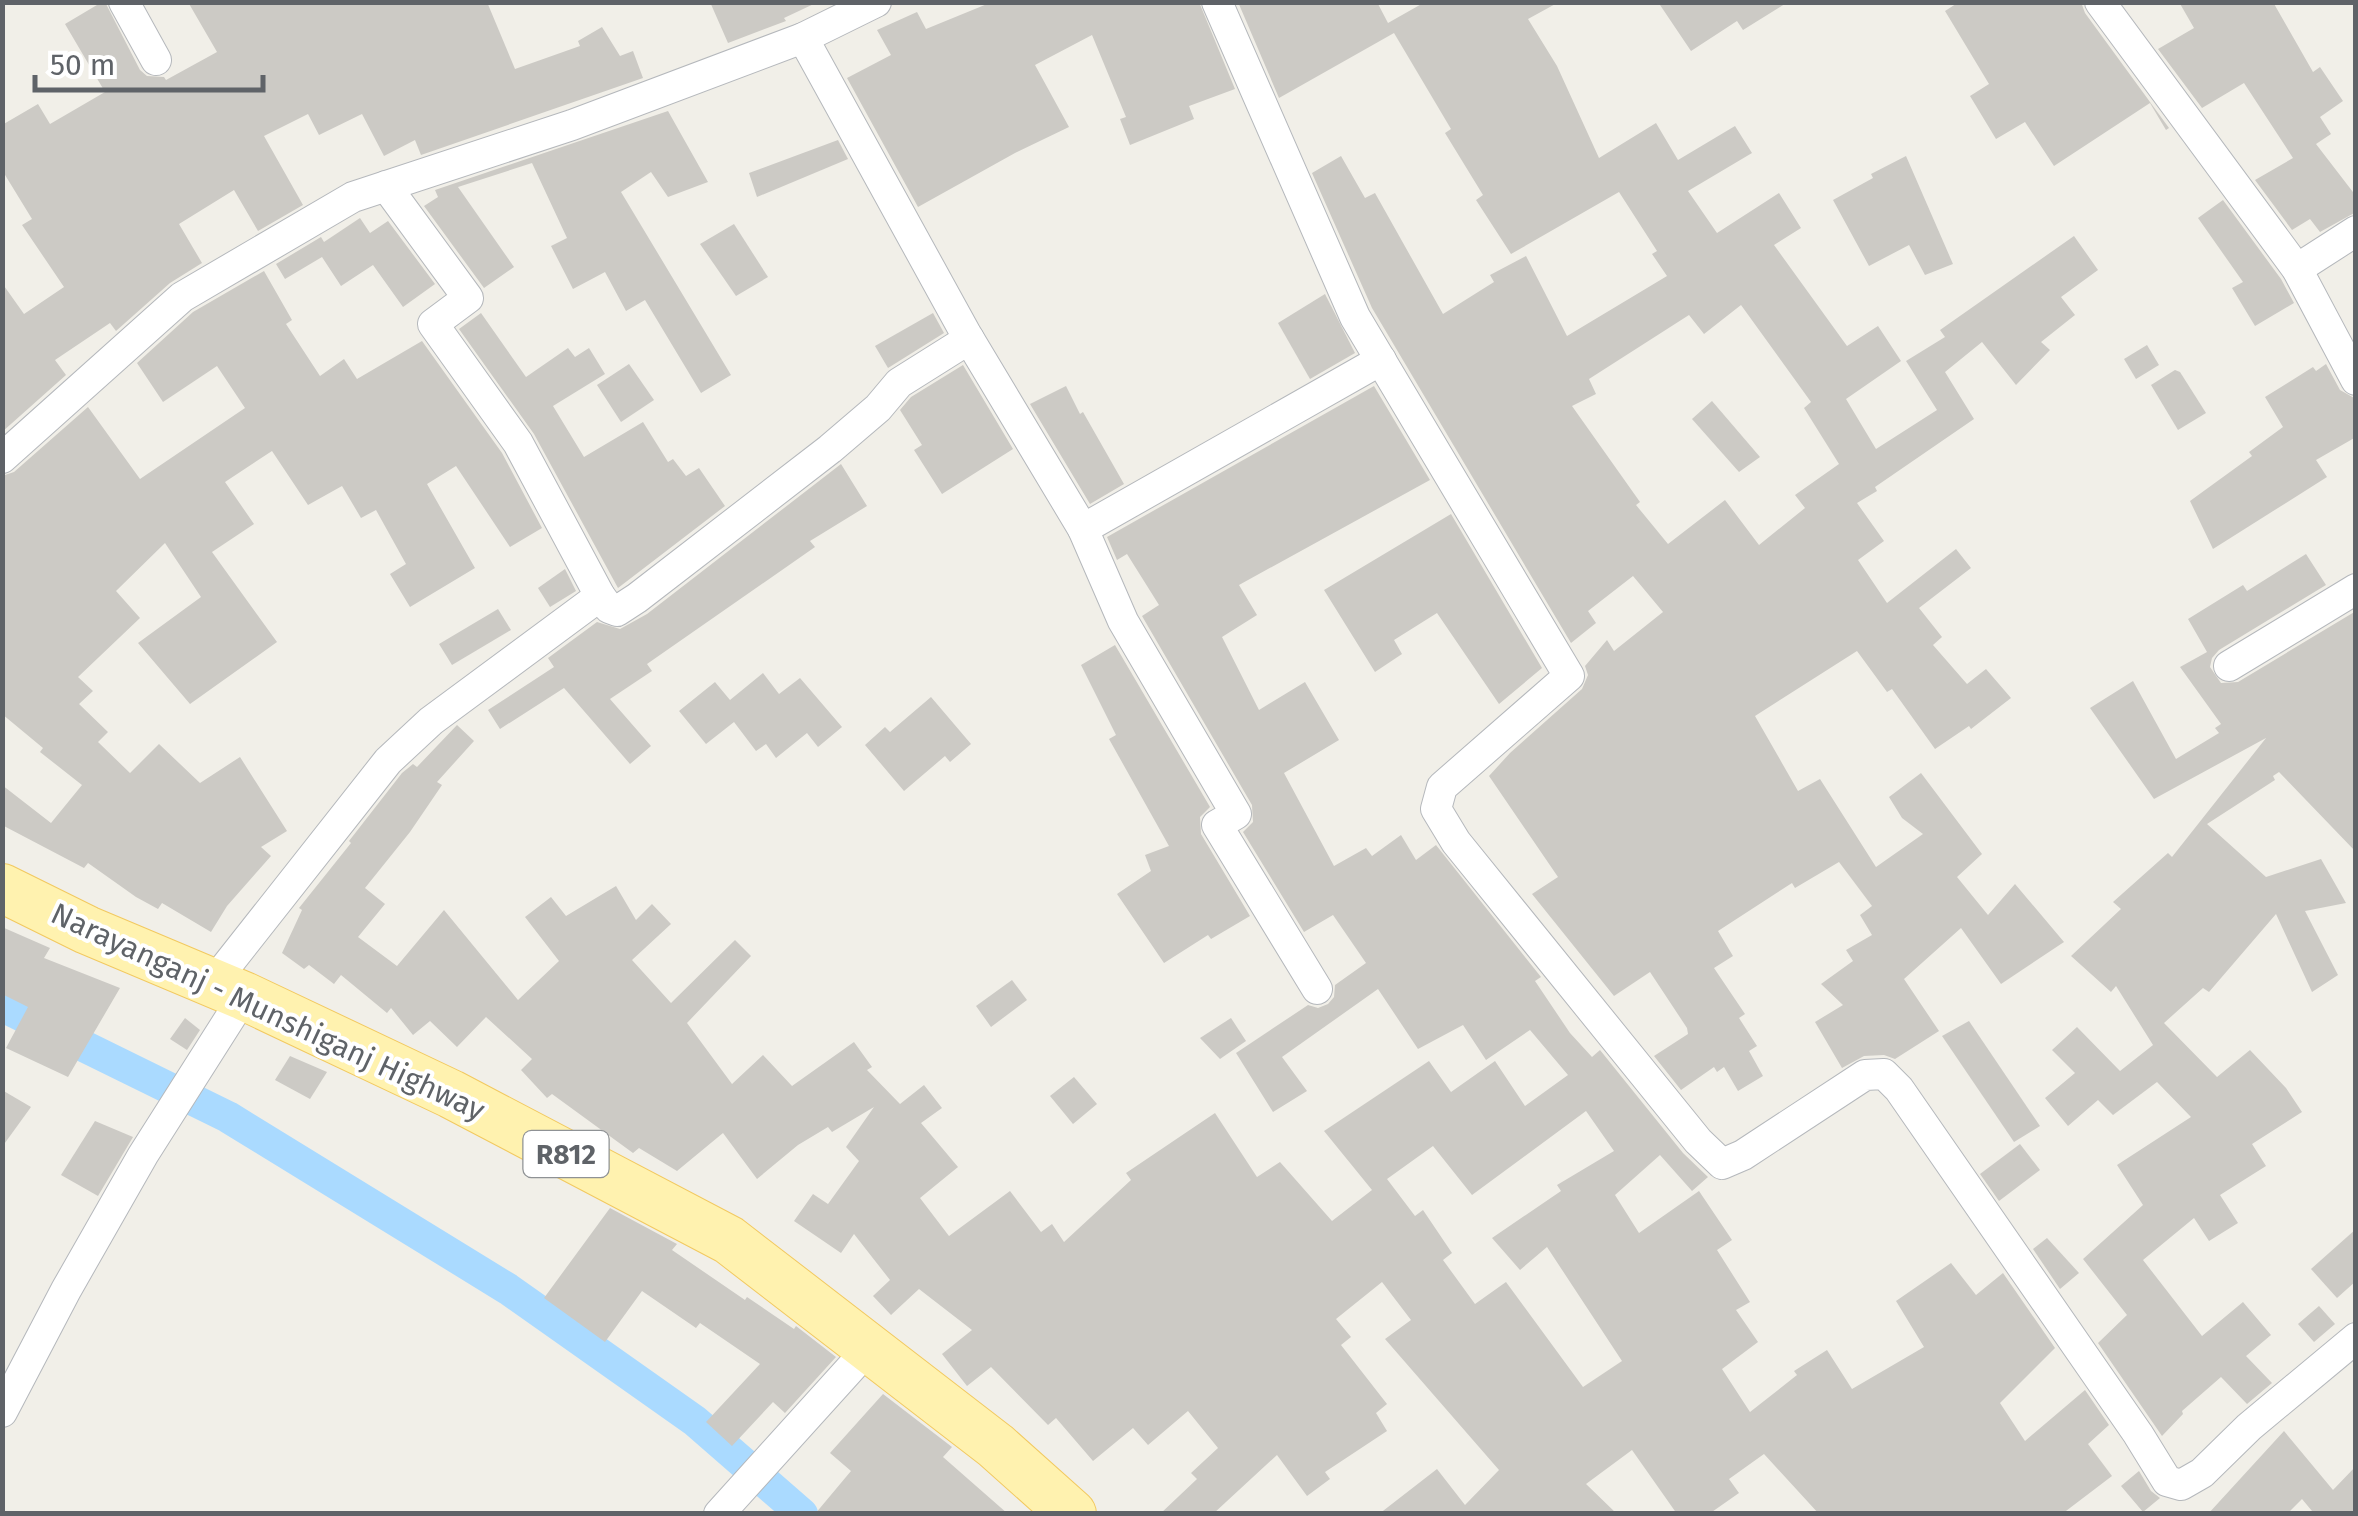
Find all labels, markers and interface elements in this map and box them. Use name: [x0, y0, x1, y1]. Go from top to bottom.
scale bar: [35, 30, 262, 92]
text: 50 m: [50, 47, 115, 83]
street label: Narayanganj - Munshiganj Highway: [45, 895, 491, 1129]
road number: R812: [524, 1131, 608, 1177]

